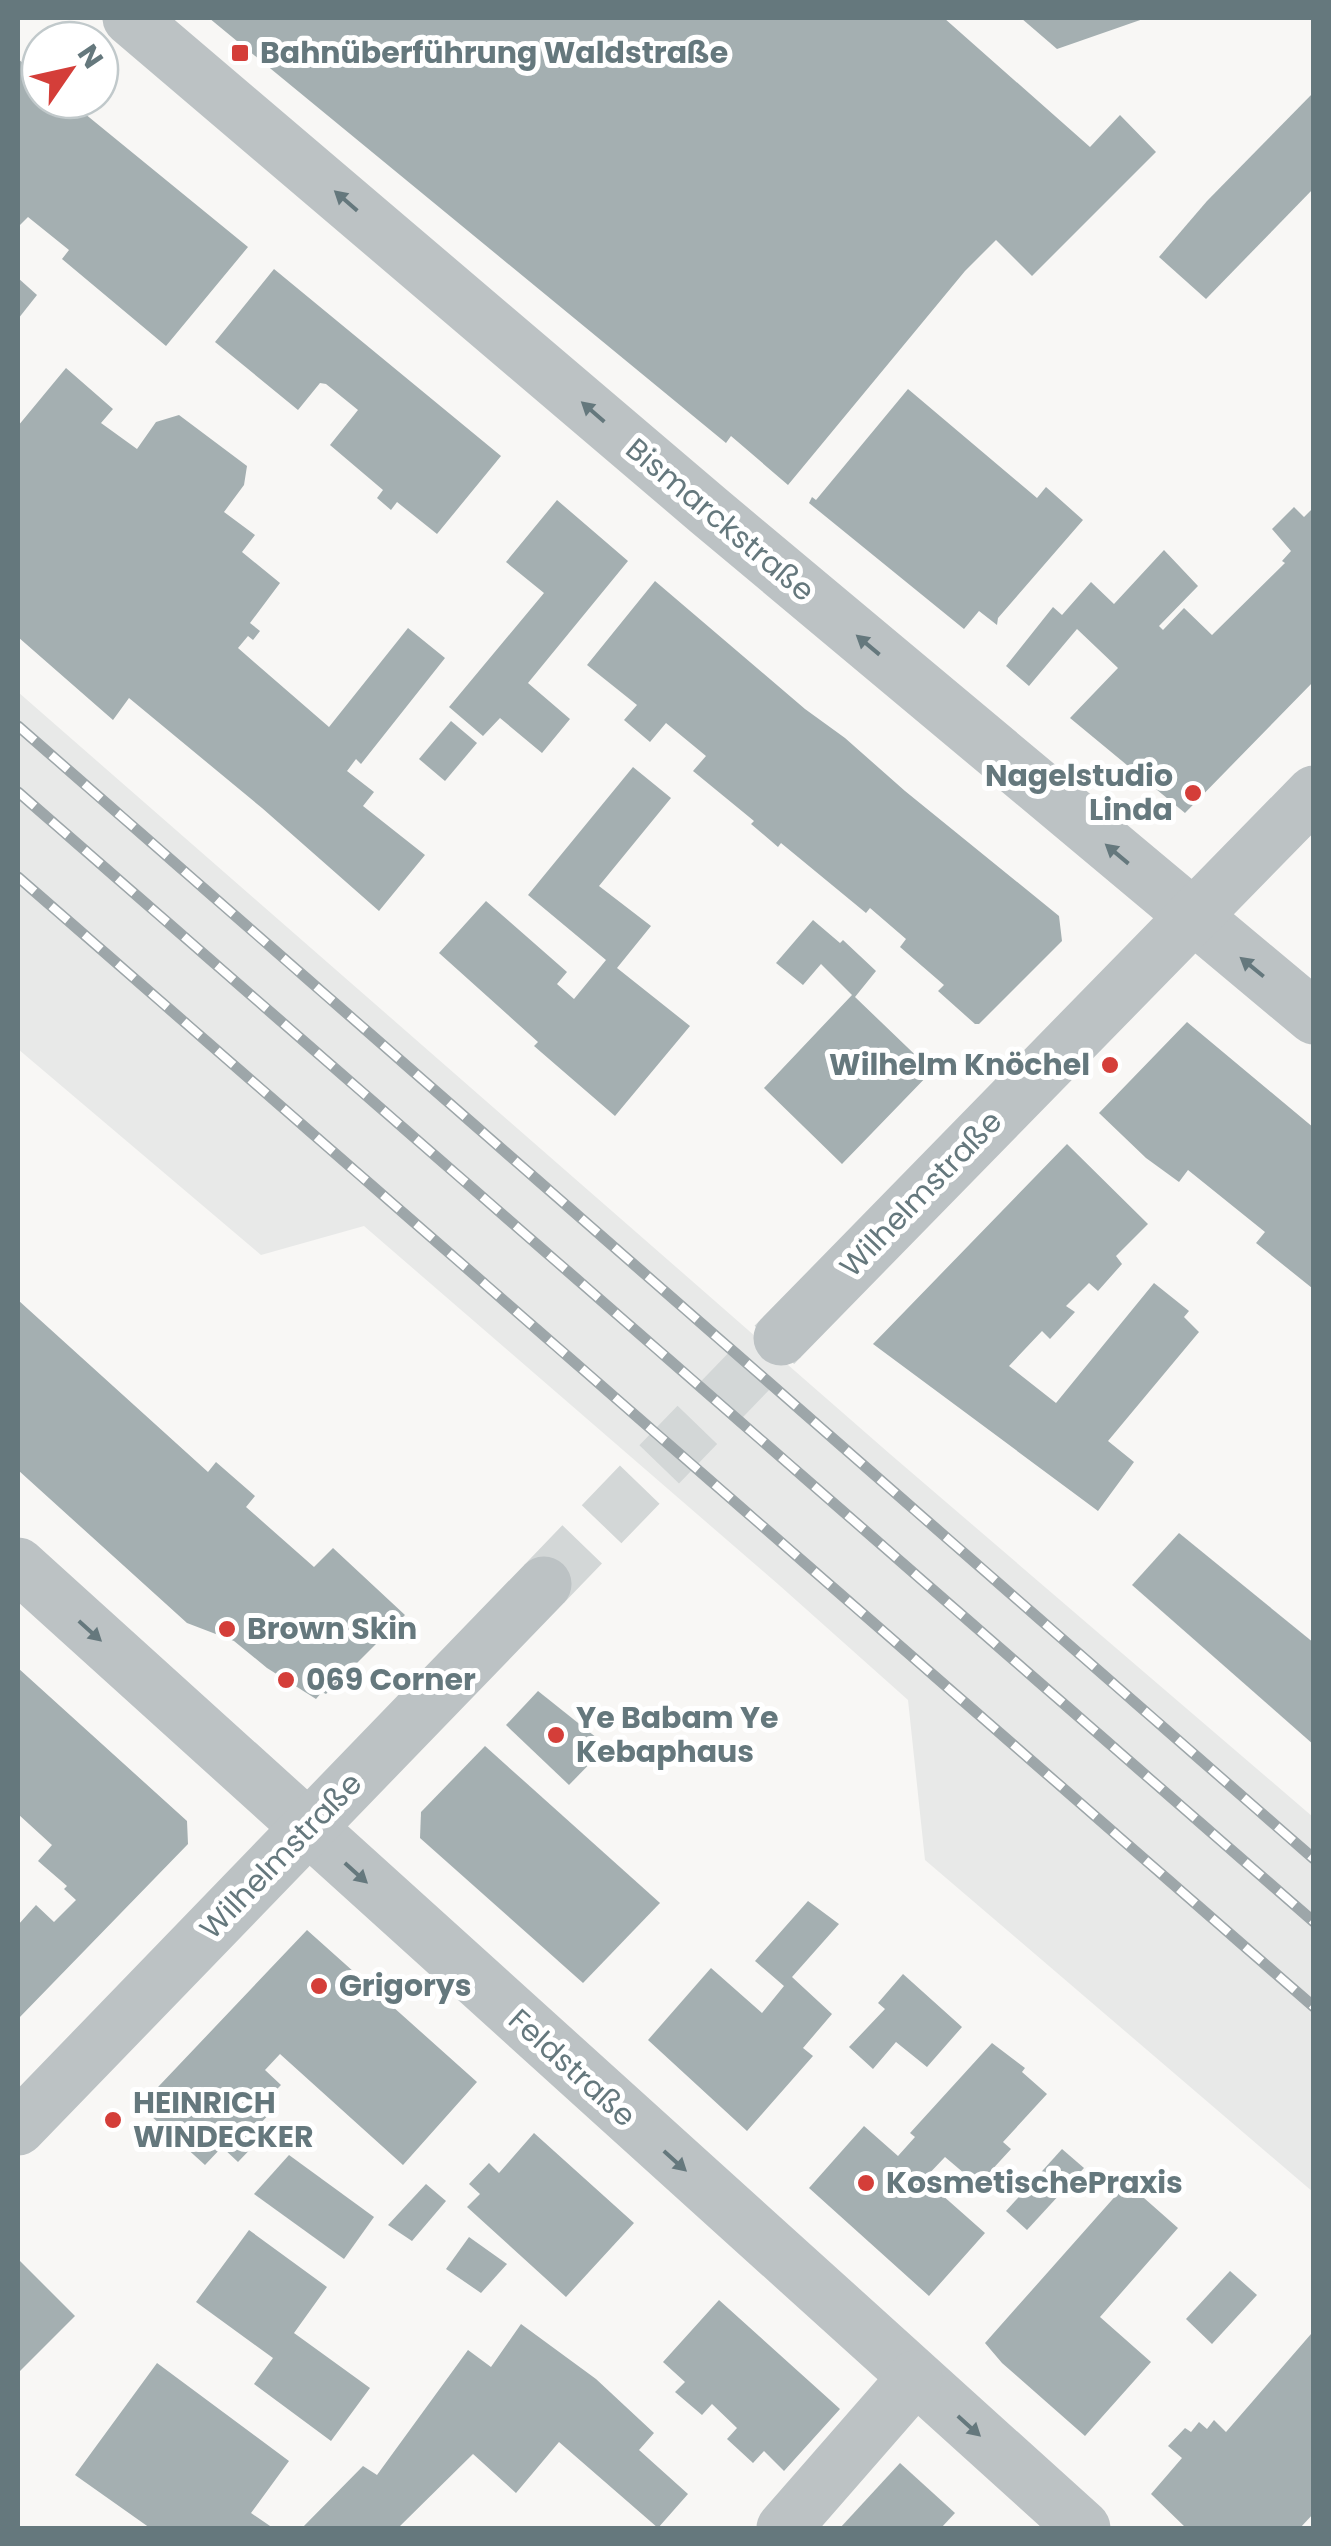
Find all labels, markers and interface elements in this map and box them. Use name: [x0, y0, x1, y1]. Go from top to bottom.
north arrow: [20, 20, 120, 120]
place label: Bahnüberführung Waldstraße: [260, 31, 728, 74]
text: N: [68, 37, 112, 76]
marker: Bahnüberführung Waldstraße: [229, 42, 251, 64]
one-way arrow: [334, 191, 359, 213]
one-way arrow: [581, 402, 606, 424]
street label: Bismarckstraße: [617, 428, 824, 611]
one-way arrow: [856, 634, 881, 656]
place label: Nagelstudio Linda: [985, 754, 1173, 831]
marker: Nagelstudio Linda: [1182, 782, 1204, 804]
one-way arrow: [1104, 844, 1129, 866]
one-way arrow: [1240, 957, 1265, 978]
place label: Wilhelm Knöchel: [829, 1043, 1090, 1086]
marker: Wilhelm Knöchel: [1099, 1054, 1121, 1076]
street label: Wilhelmstraße: [830, 1101, 1012, 1287]
place label: Brown Skin: [247, 1607, 417, 1650]
marker: Brown Skin: [216, 1618, 238, 1640]
one-way arrow: [77, 1619, 102, 1641]
place label: 069 Corner: [306, 1658, 476, 1701]
marker: 069 Corner: [275, 1669, 297, 1691]
place label: Ye Babam Ye Kebaphaus: [576, 1696, 779, 1773]
marker: Ye Babam Ye Kebaphaus: [545, 1724, 567, 1746]
street label: Wilhelmstraße: [190, 1763, 372, 1949]
one-way arrow: [343, 1861, 368, 1883]
place label: Grigorys: [339, 1964, 472, 2007]
marker: Grigorys: [308, 1975, 330, 1997]
street label: Feldstraße: [499, 1999, 646, 2137]
place label: HEINRICH WINDECKER: [133, 2081, 314, 2158]
marker: HEINRICH WINDECKER: [102, 2109, 124, 2131]
one-way arrow: [663, 2149, 687, 2172]
place label: KosmetischePraxis: [886, 2161, 1183, 2204]
marker: KosmetischePraxis: [855, 2172, 877, 2194]
one-way arrow: [956, 2414, 981, 2436]

